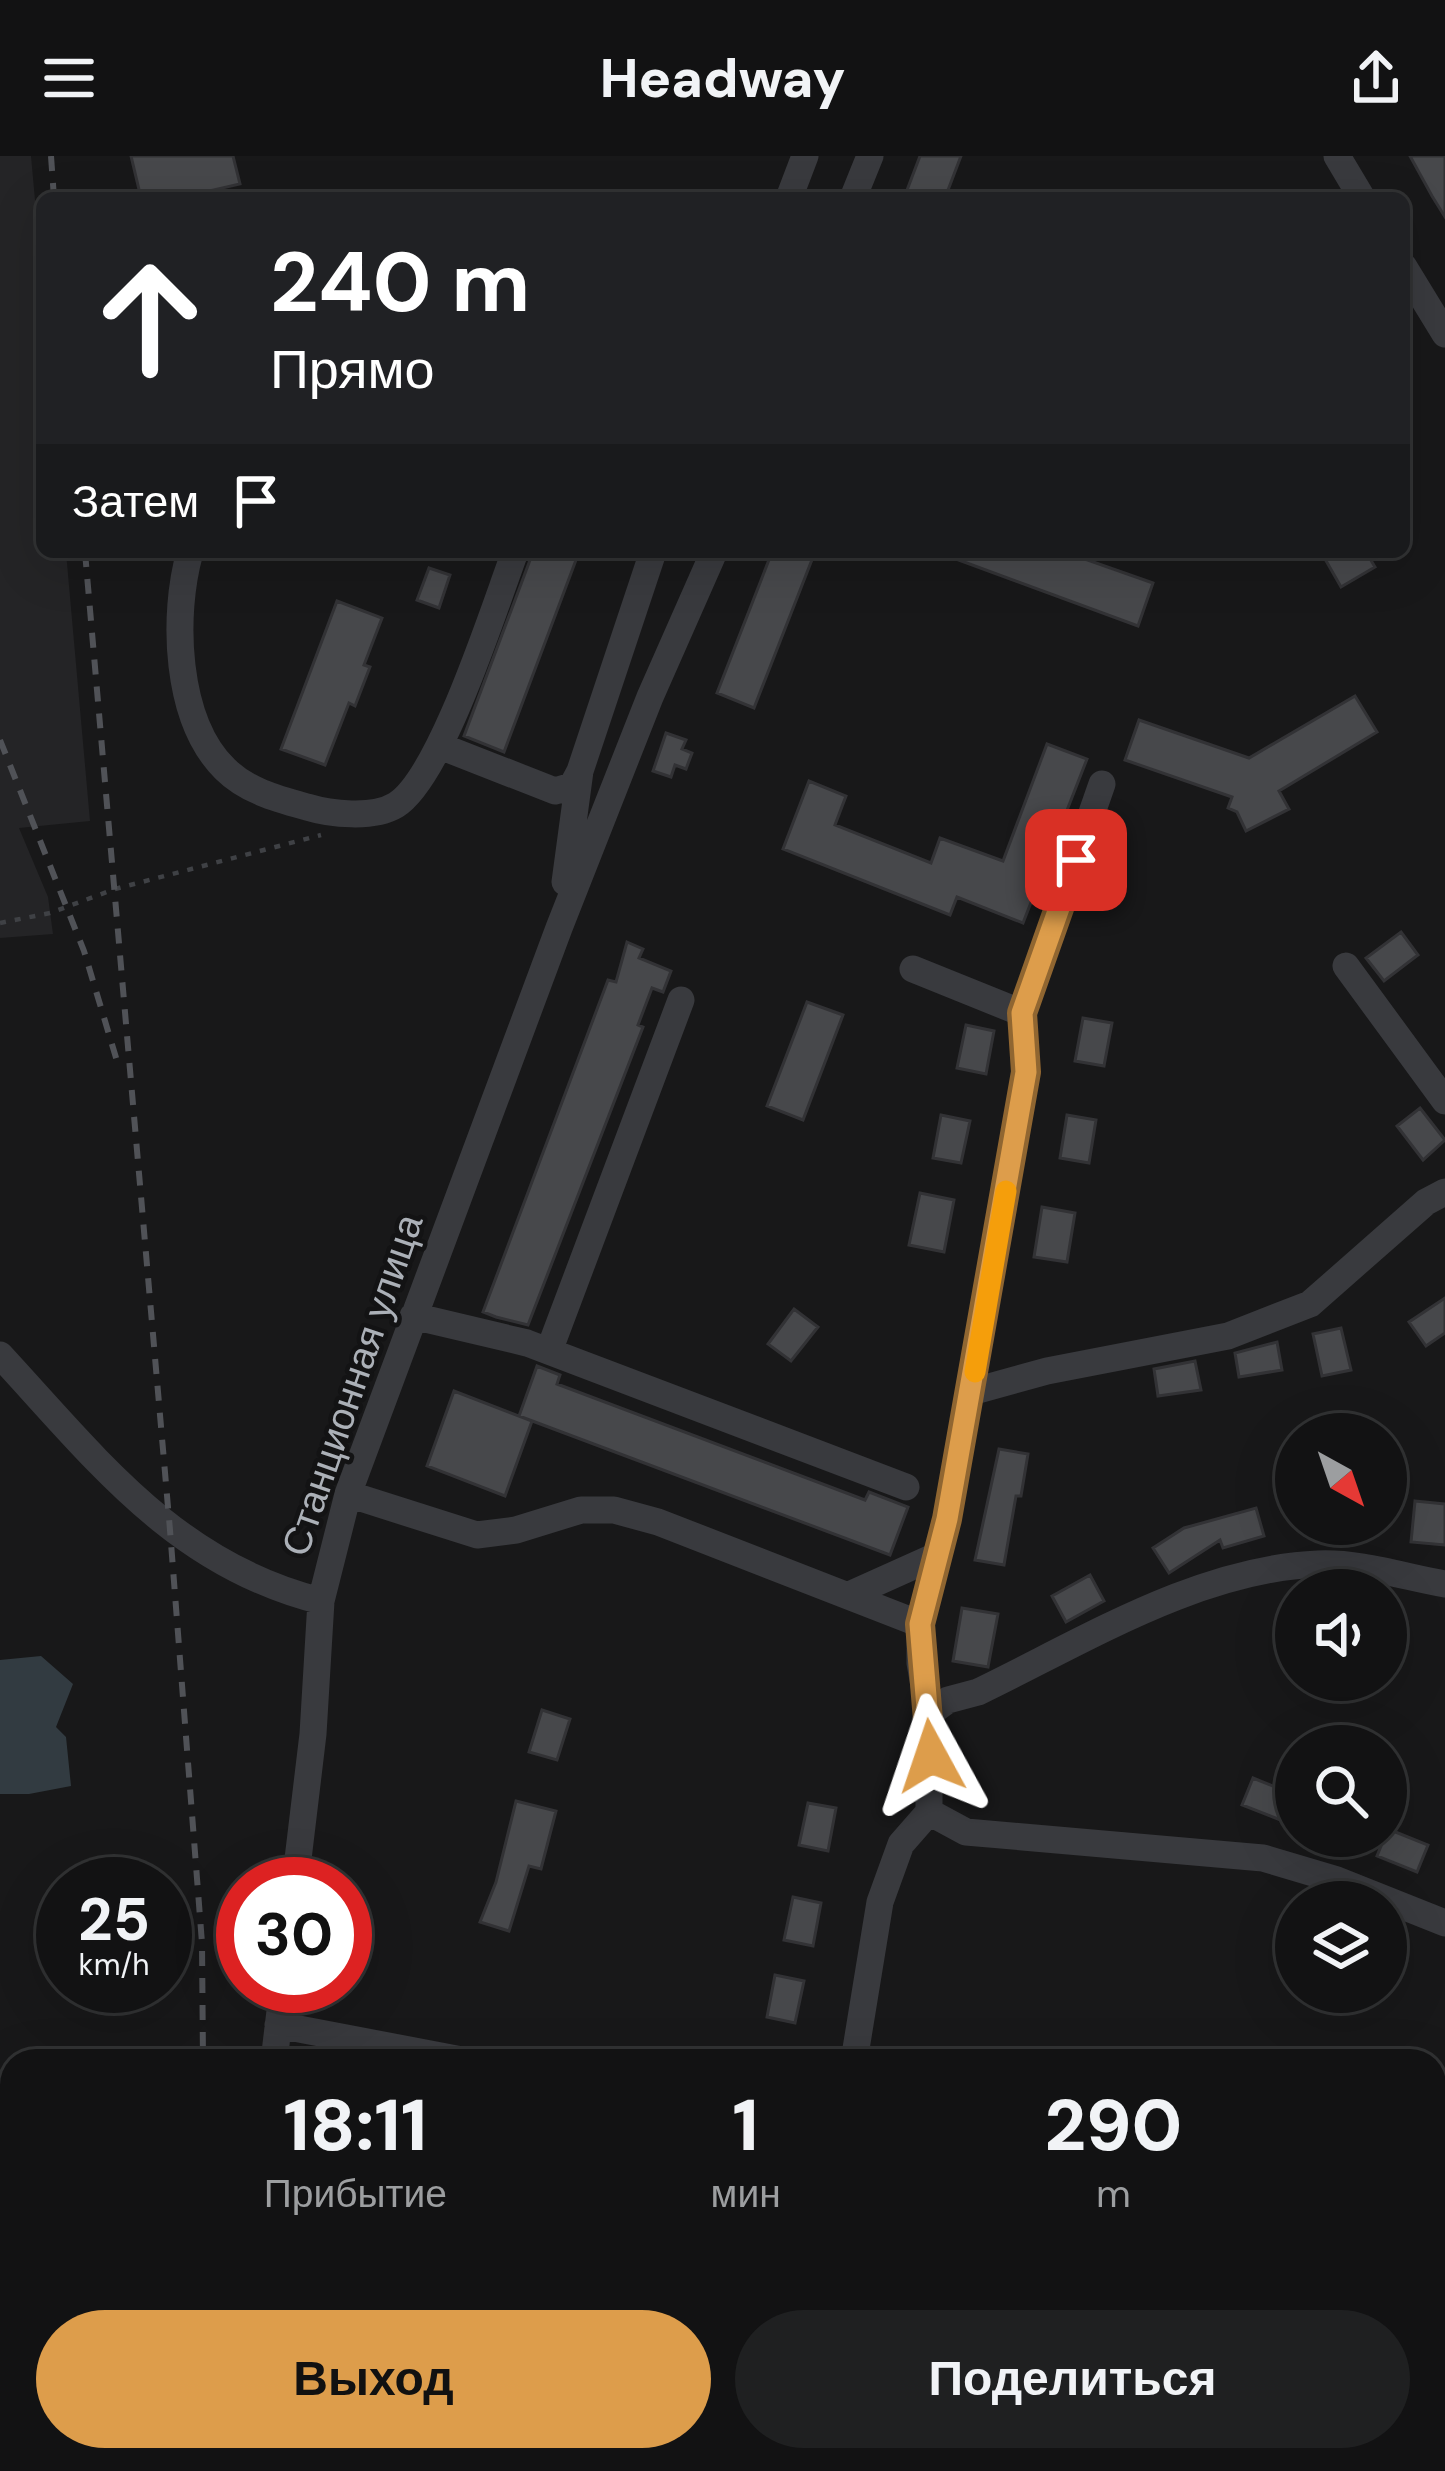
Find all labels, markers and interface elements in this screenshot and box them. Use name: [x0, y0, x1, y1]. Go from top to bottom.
text: Headway: [600, 43, 845, 114]
icon: menu: [36, 45, 102, 111]
icon: share: [1343, 45, 1409, 111]
text: 240 m: [270, 228, 530, 337]
icon: ahead: [72, 240, 228, 396]
text: Прямо: [270, 334, 435, 405]
icon: arrive: [223, 468, 289, 534]
text: Затем: [72, 472, 199, 531]
pin: [1025, 809, 1127, 911]
icon: arrive: [1043, 827, 1109, 893]
street label: Станционная улица: [270, 1207, 435, 1563]
north arrow: [1275, 1413, 1407, 1545]
map controls: [1275, 1413, 1407, 2013]
button: sound: [1275, 1569, 1407, 1701]
position arrow: [868, 1693, 994, 1819]
button: search: [1275, 1725, 1407, 1857]
speed limit sign: 30: [216, 1857, 372, 2013]
text: 25: [78, 1880, 150, 1959]
button: layers: [1275, 1881, 1407, 2013]
text: km/h: [79, 1945, 149, 1984]
text: 18:11: [283, 2079, 427, 2172]
text: 1: [732, 2079, 759, 2172]
text: 290: [1044, 2079, 1182, 2172]
text: Прибытие: [264, 2168, 447, 2219]
text: мин: [711, 2168, 781, 2219]
text: m: [1096, 2168, 1131, 2219]
button: Выход: [36, 2310, 711, 2448]
button: Поделиться: [735, 2310, 1410, 2448]

